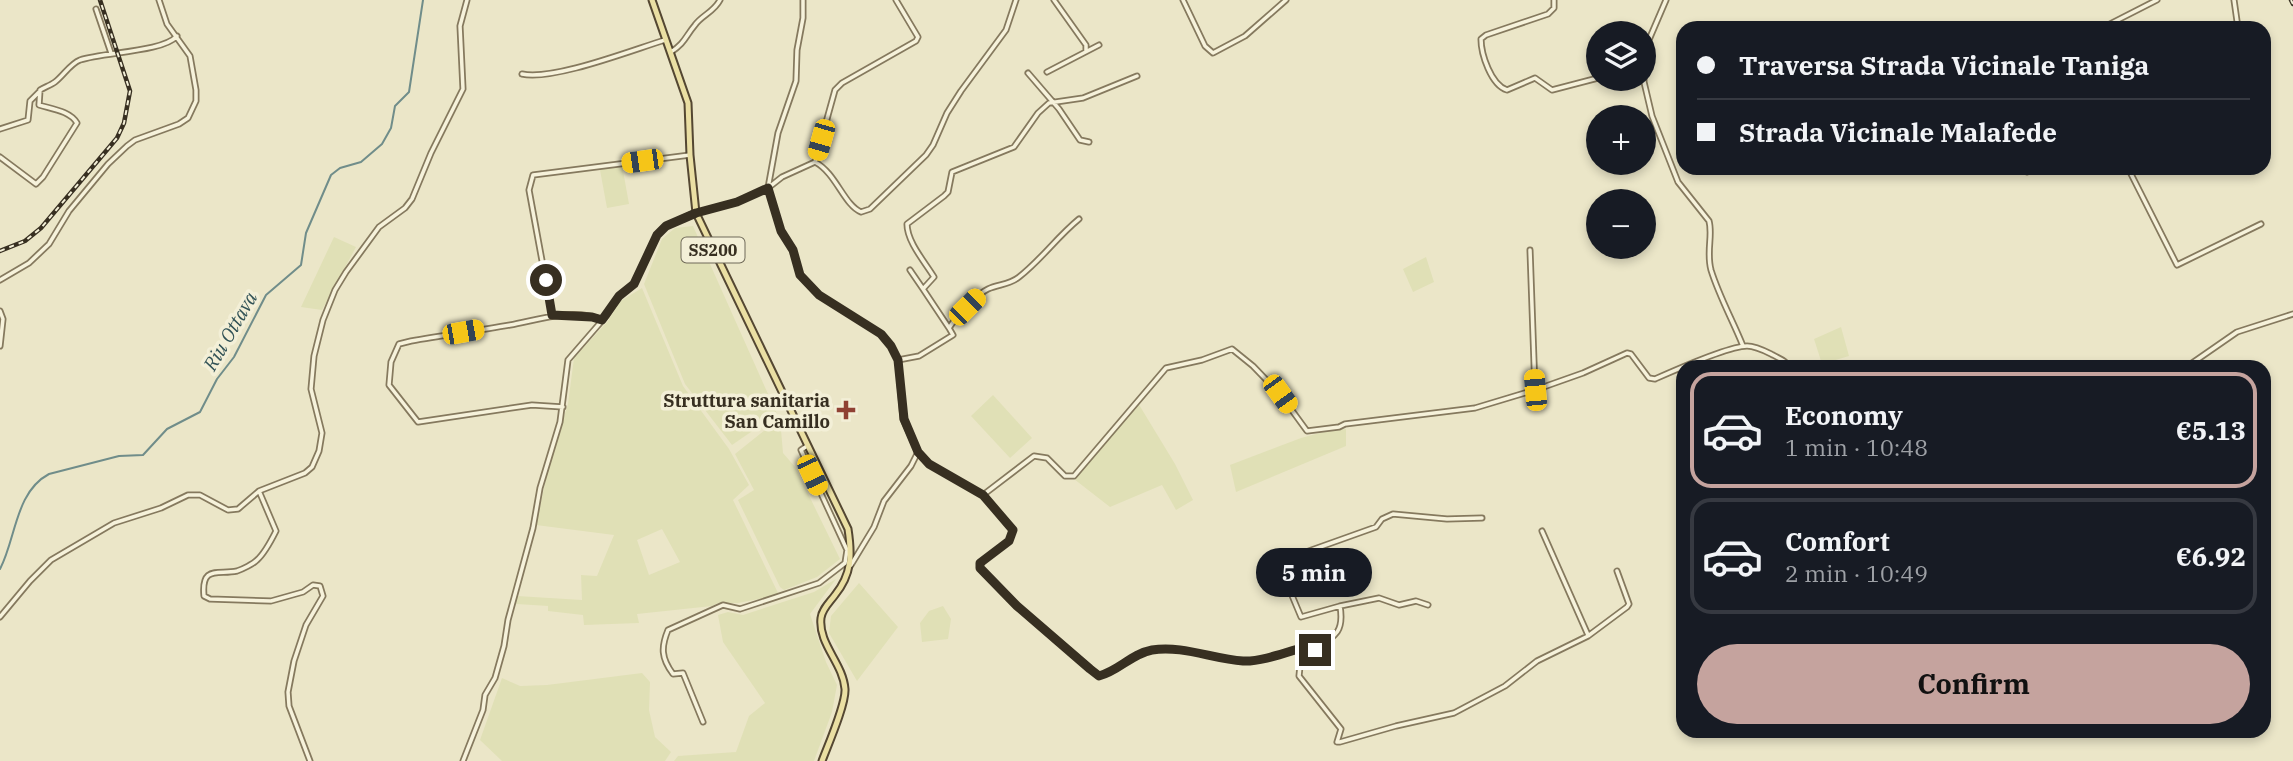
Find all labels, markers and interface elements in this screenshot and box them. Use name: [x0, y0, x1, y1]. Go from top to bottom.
map controls: [1586, 21, 1656, 259]
button: layers: [1586, 21, 1656, 91]
text: Traversa Strada Vicinale Taniga: [1739, 48, 2149, 82]
button: +: [1586, 105, 1656, 175]
text: Strada Vicinale Malafede: [1739, 115, 2057, 149]
car: [806, 117, 837, 163]
car: [620, 148, 665, 174]
button: −: [1586, 189, 1656, 259]
road number: SS200: [682, 238, 744, 262]
route start: [530, 264, 562, 296]
car: [945, 285, 990, 329]
water label: Riu Ottava: [197, 287, 263, 376]
car: [441, 318, 486, 346]
car: [1523, 368, 1548, 412]
car: [1260, 371, 1301, 417]
place label: Struttura sanitaria San Camillo: [663, 389, 830, 433]
text: Economy: [1785, 398, 1903, 432]
icon: car: [1701, 399, 1764, 462]
marker: Struttura sanitaria San Camillo: [836, 400, 856, 420]
text: €5.13: [2176, 413, 2246, 447]
text: 1 min · 10:48: [1785, 432, 1928, 462]
car: [794, 452, 831, 498]
text: Comfort: [1785, 524, 1890, 558]
icon: car: [1701, 525, 1764, 588]
text: €6.92: [2176, 539, 2246, 573]
callout: 5 min: [1257, 548, 1373, 598]
text: 5 min: [1282, 557, 1346, 587]
text: 2 min · 10:49: [1785, 558, 1928, 588]
route end: [1299, 634, 1331, 666]
button: Confirm: [1697, 644, 2250, 724]

